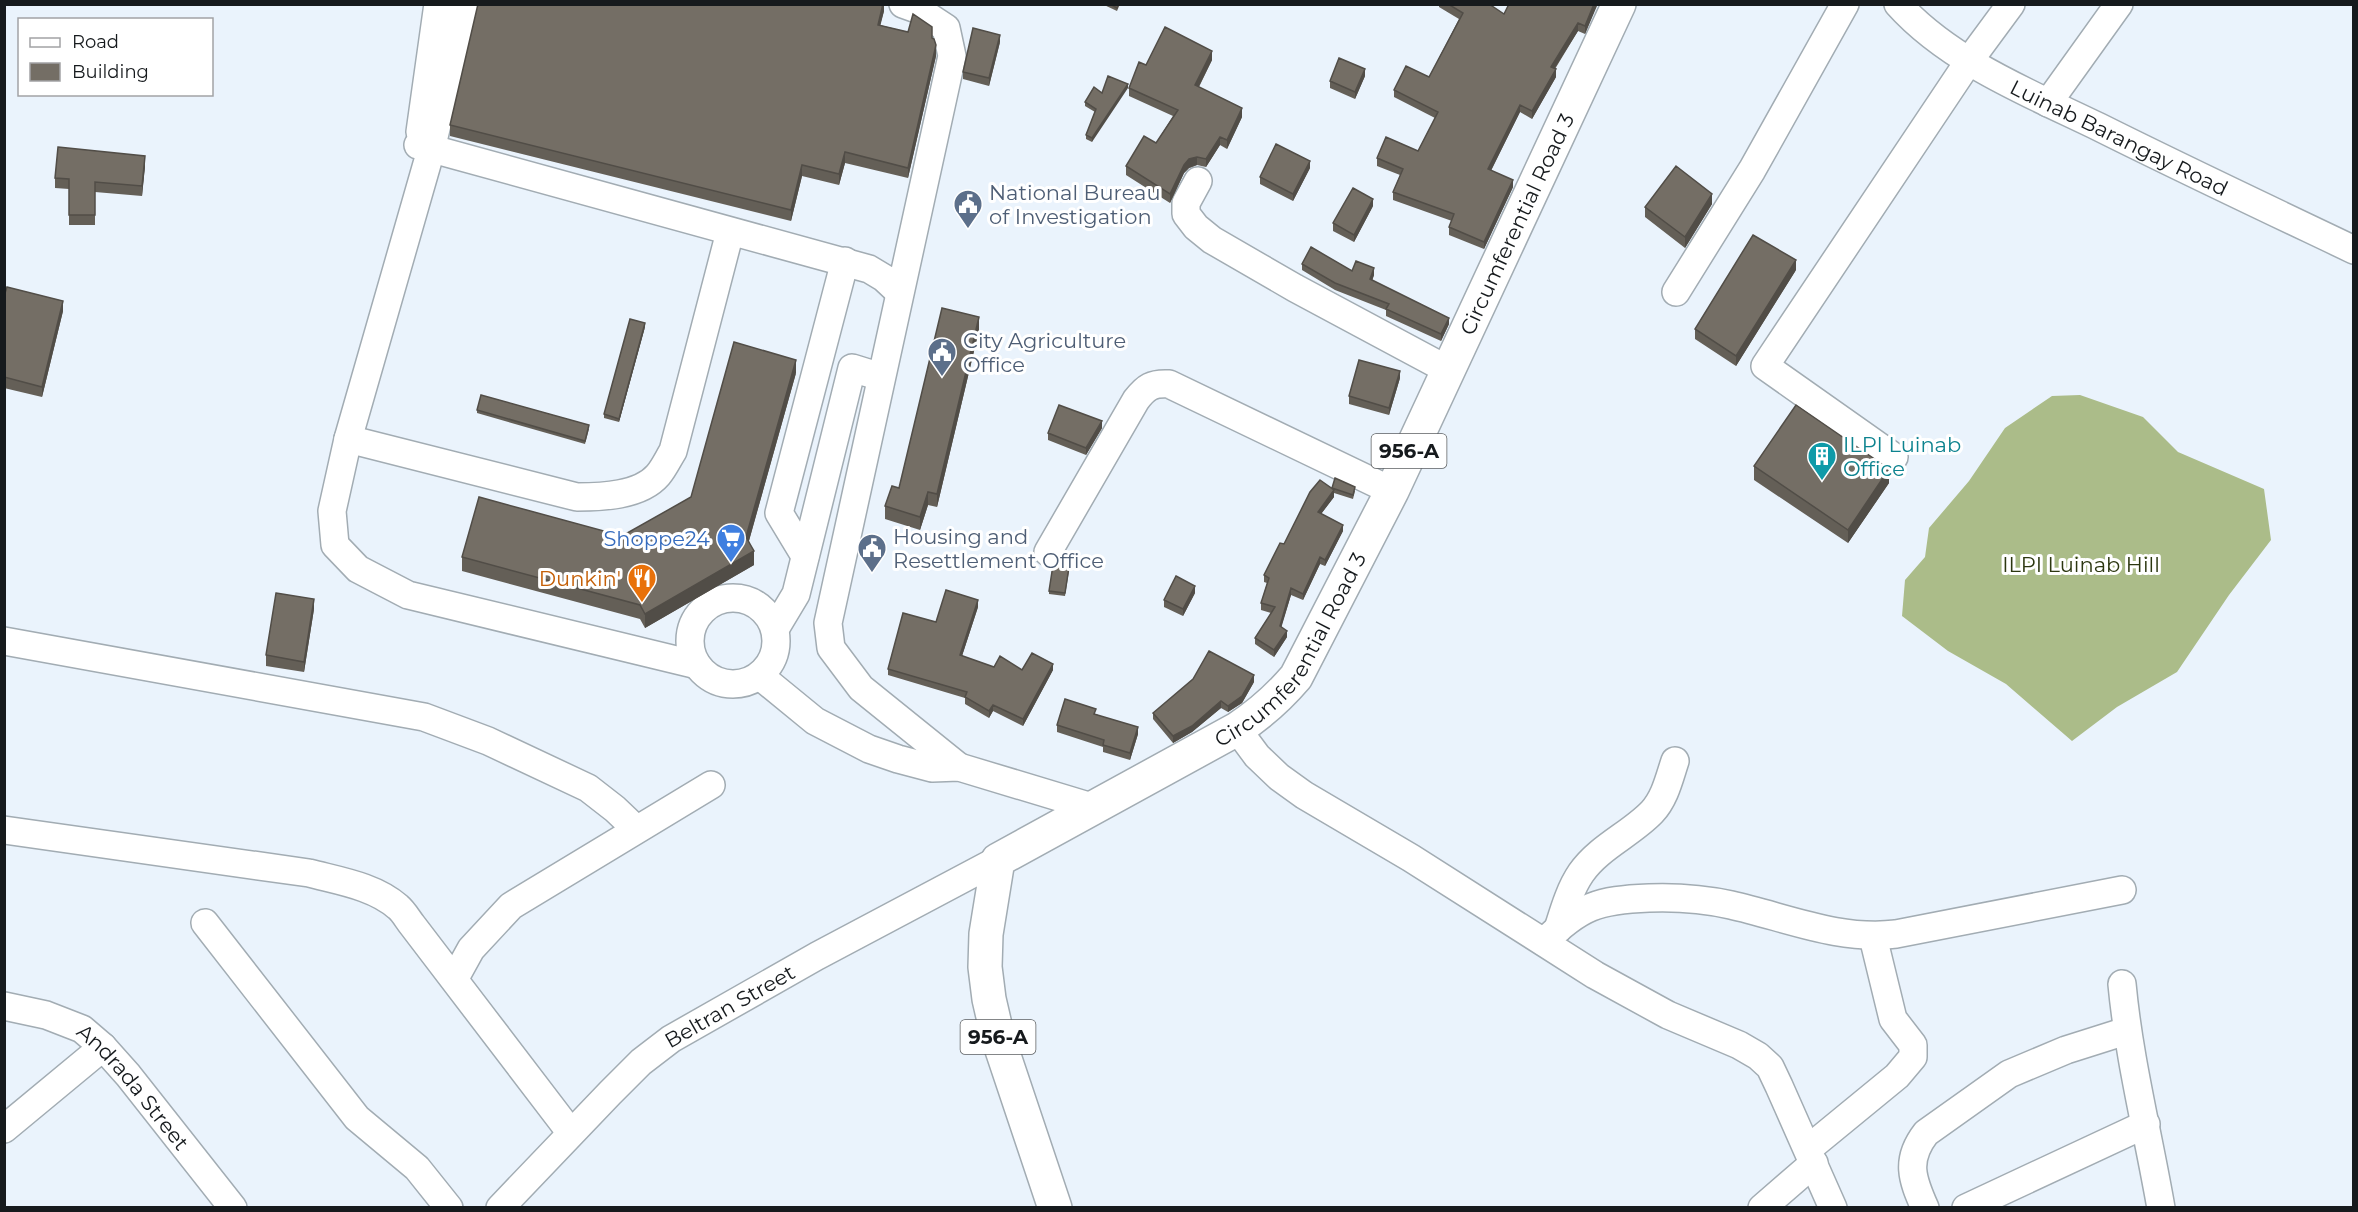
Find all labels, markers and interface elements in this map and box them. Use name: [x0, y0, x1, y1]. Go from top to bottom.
legend: [18, 18, 213, 96]
text: Road: [72, 31, 119, 53]
text: Building: [72, 61, 149, 83]
street label: Luinab Barangay Road: [2006, 74, 2232, 201]
street label: Circumferential Road 3: [1454, 109, 1579, 339]
place label: National Bureau of Investigation: [989, 180, 1161, 229]
public building icon: National Bureau of Investigation: [952, 188, 984, 230]
place label: City Agriculture Office: [963, 328, 1126, 377]
public building icon: City Agriculture Office: [926, 336, 958, 378]
place label: ILPI Luinab Office: [1843, 432, 1961, 481]
road number: 956-A: [1372, 434, 1446, 468]
building icon: ILPI Luinab Office: [1806, 440, 1838, 482]
supermarket icon: Shoppe24: [715, 522, 747, 564]
place label: Housing and Resettlement Office: [893, 524, 1104, 573]
place label: Shoppe24: [603, 526, 710, 551]
public building icon: Housing and Resettlement Office: [856, 532, 888, 574]
street label: Circumferential Road 3: [1210, 548, 1371, 751]
park label: ILPI Luinab Hill: [2002, 552, 2160, 577]
restaurant icon: Dunkin': [626, 562, 658, 604]
place label: Dunkin': [539, 566, 621, 591]
street label: Beltran Street: [660, 959, 799, 1053]
street label: Andrada Street: [72, 1018, 195, 1155]
road number: 956-A: [960, 1020, 1036, 1054]

